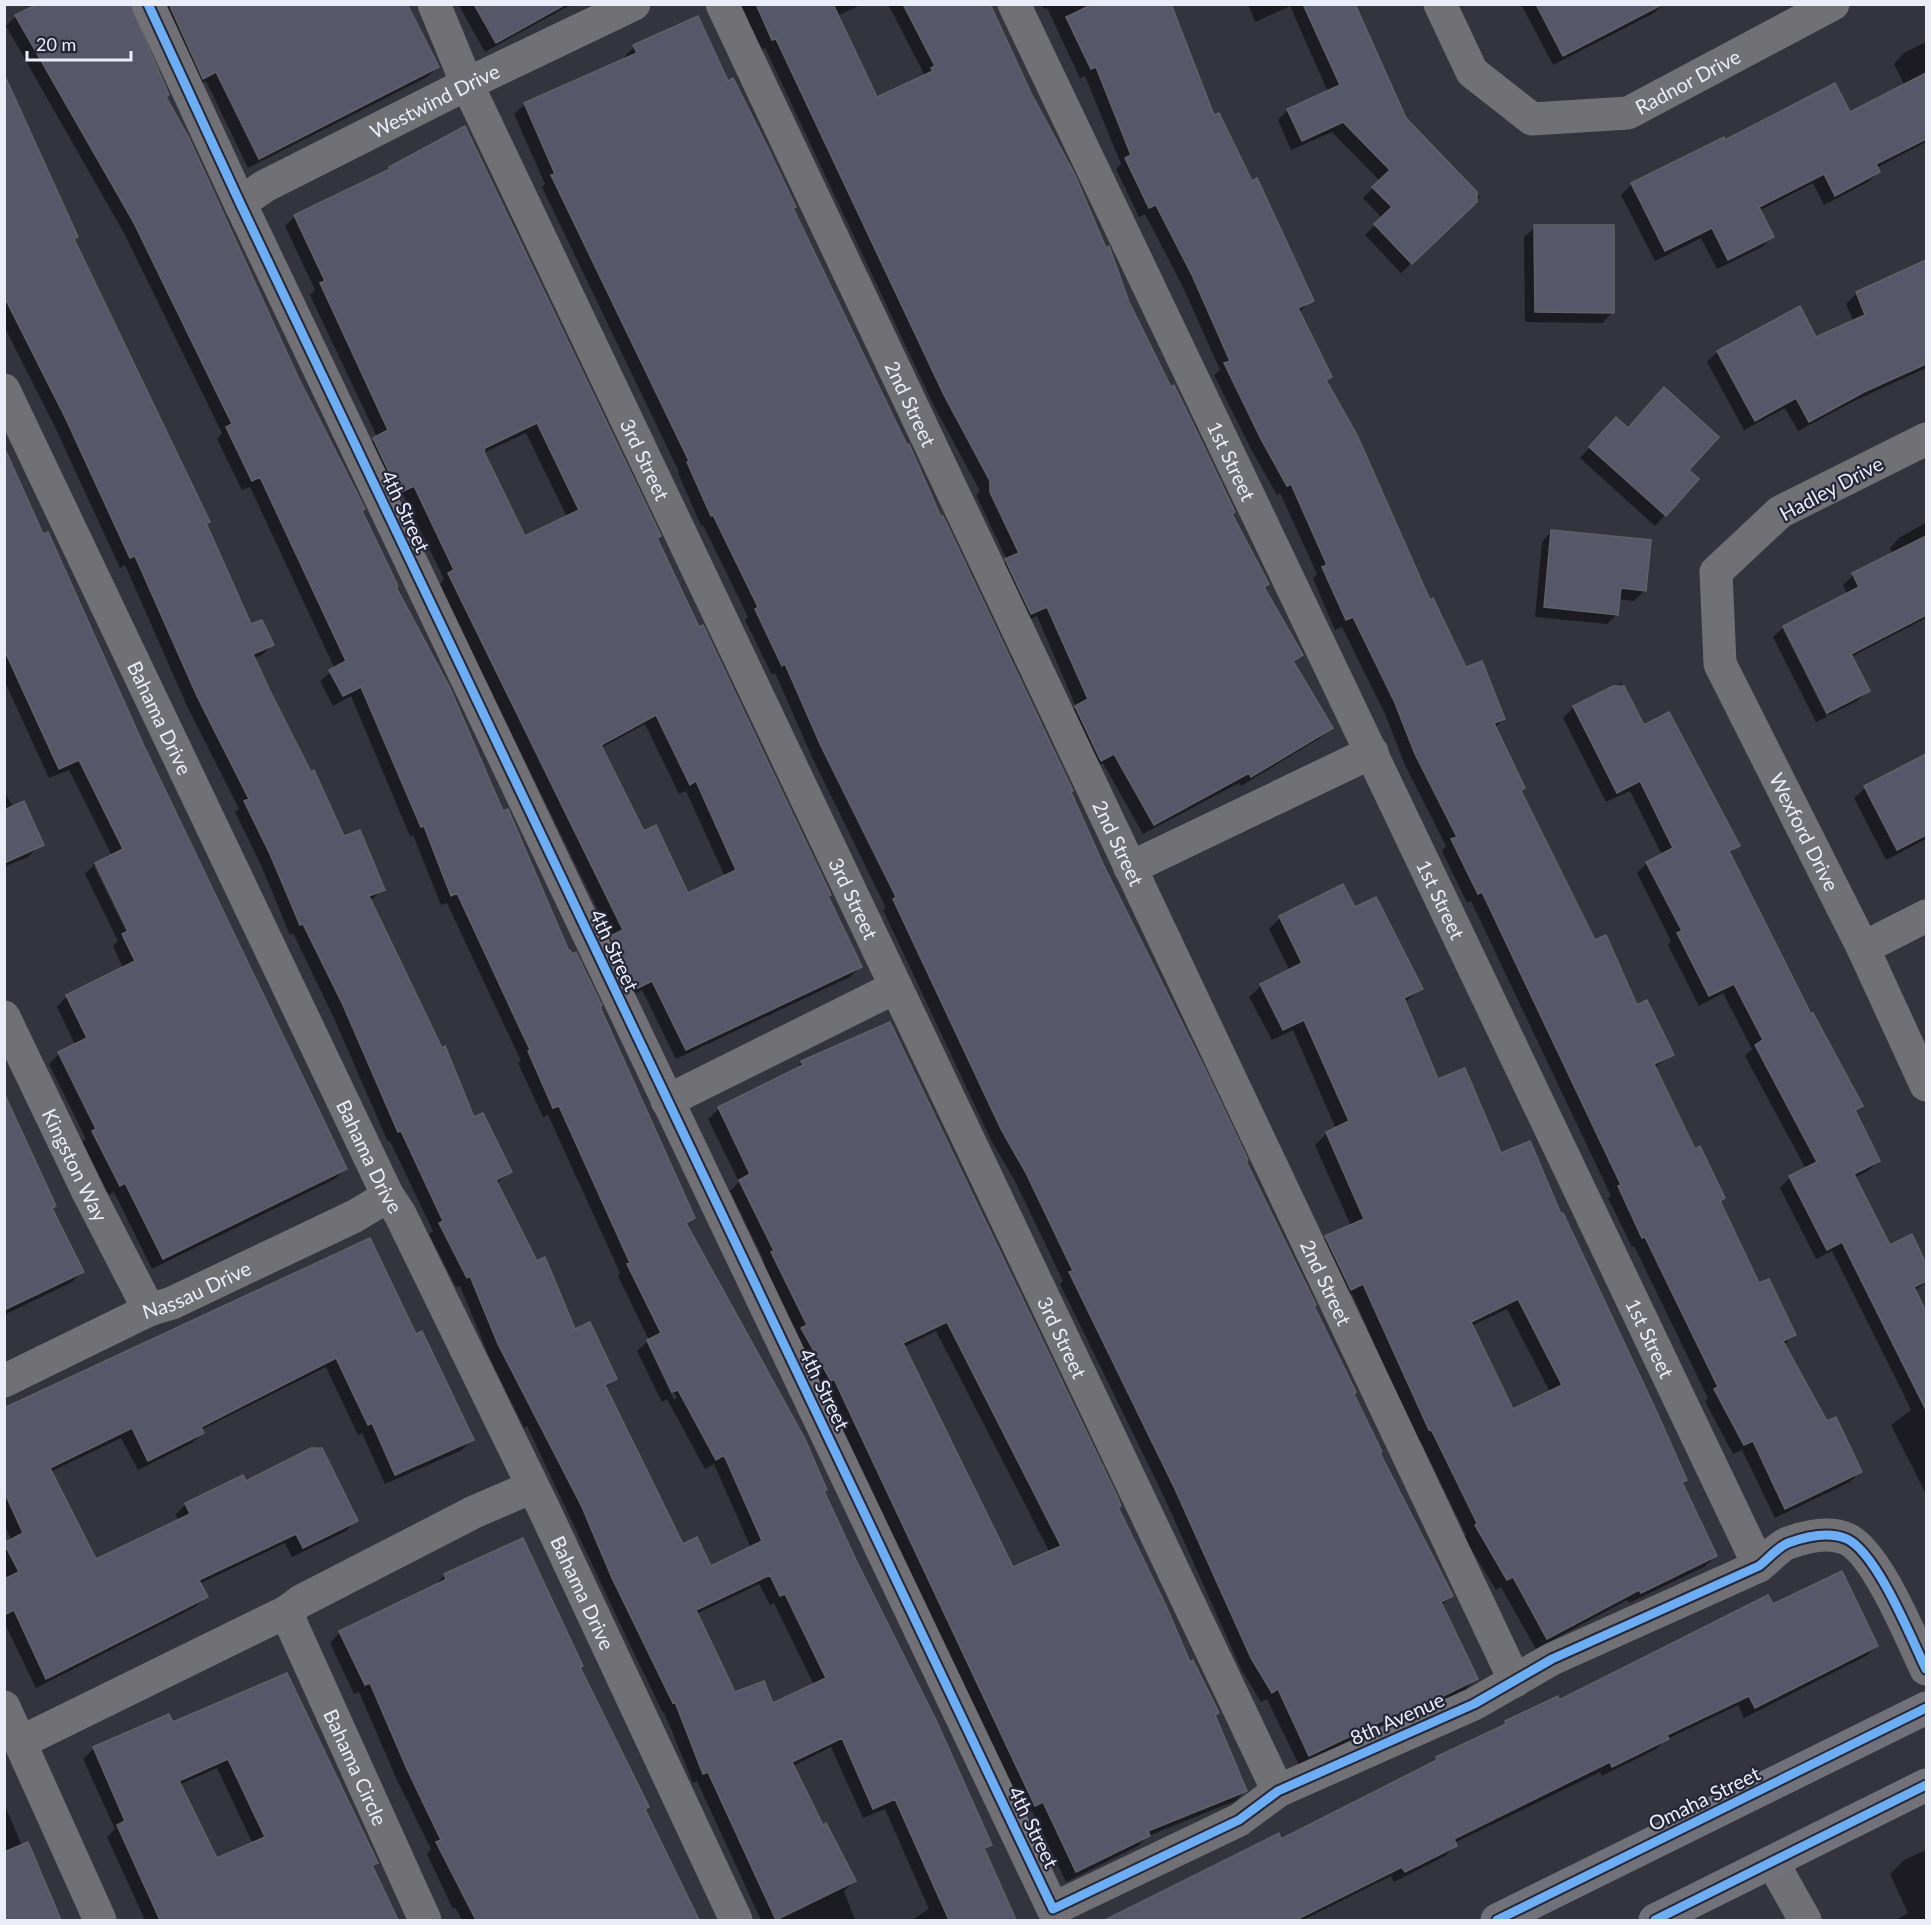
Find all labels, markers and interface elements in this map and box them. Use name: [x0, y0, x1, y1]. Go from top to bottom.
scale bar: [27, 24, 130, 62]
text: 20 m: [36, 33, 76, 55]
street label: Radnor Drive: [1631, 44, 1744, 119]
street label: Westwind Drive: [366, 58, 503, 143]
street label: 2nd Street: [880, 357, 941, 450]
street label: 3rd Street: [616, 415, 675, 504]
street label: 1st Street: [1203, 417, 1261, 504]
street label: Hadley Drive: [1775, 451, 1887, 525]
street label: 4th Street: [377, 466, 435, 556]
street label: Bahama Drive: [123, 657, 197, 778]
street label: Wexford Drive: [1765, 769, 1844, 895]
street label: 2nd Street: [1088, 796, 1149, 890]
street label: 3rd Street: [824, 854, 883, 943]
street label: 1st Street: [1412, 856, 1470, 943]
street label: 4th Street: [586, 905, 644, 995]
street label: Bahama Drive: [332, 1096, 408, 1217]
street label: Kingston Way: [38, 1104, 113, 1226]
street label: 2nd Street: [1296, 1236, 1357, 1329]
street label: Nassau Drive: [139, 1255, 254, 1323]
street label: 3rd Street: [1033, 1293, 1092, 1382]
street label: 1st Street: [1621, 1294, 1679, 1382]
street label: 4th Street: [795, 1344, 855, 1434]
street label: Bahama Drive: [546, 1532, 620, 1654]
street label: 8th Avenue: [1346, 1687, 1448, 1749]
street label: Bahama Circle: [319, 1705, 393, 1829]
street label: Omaha Street: [1644, 1761, 1764, 1835]
street label: 4th Street: [1004, 1782, 1064, 1872]

